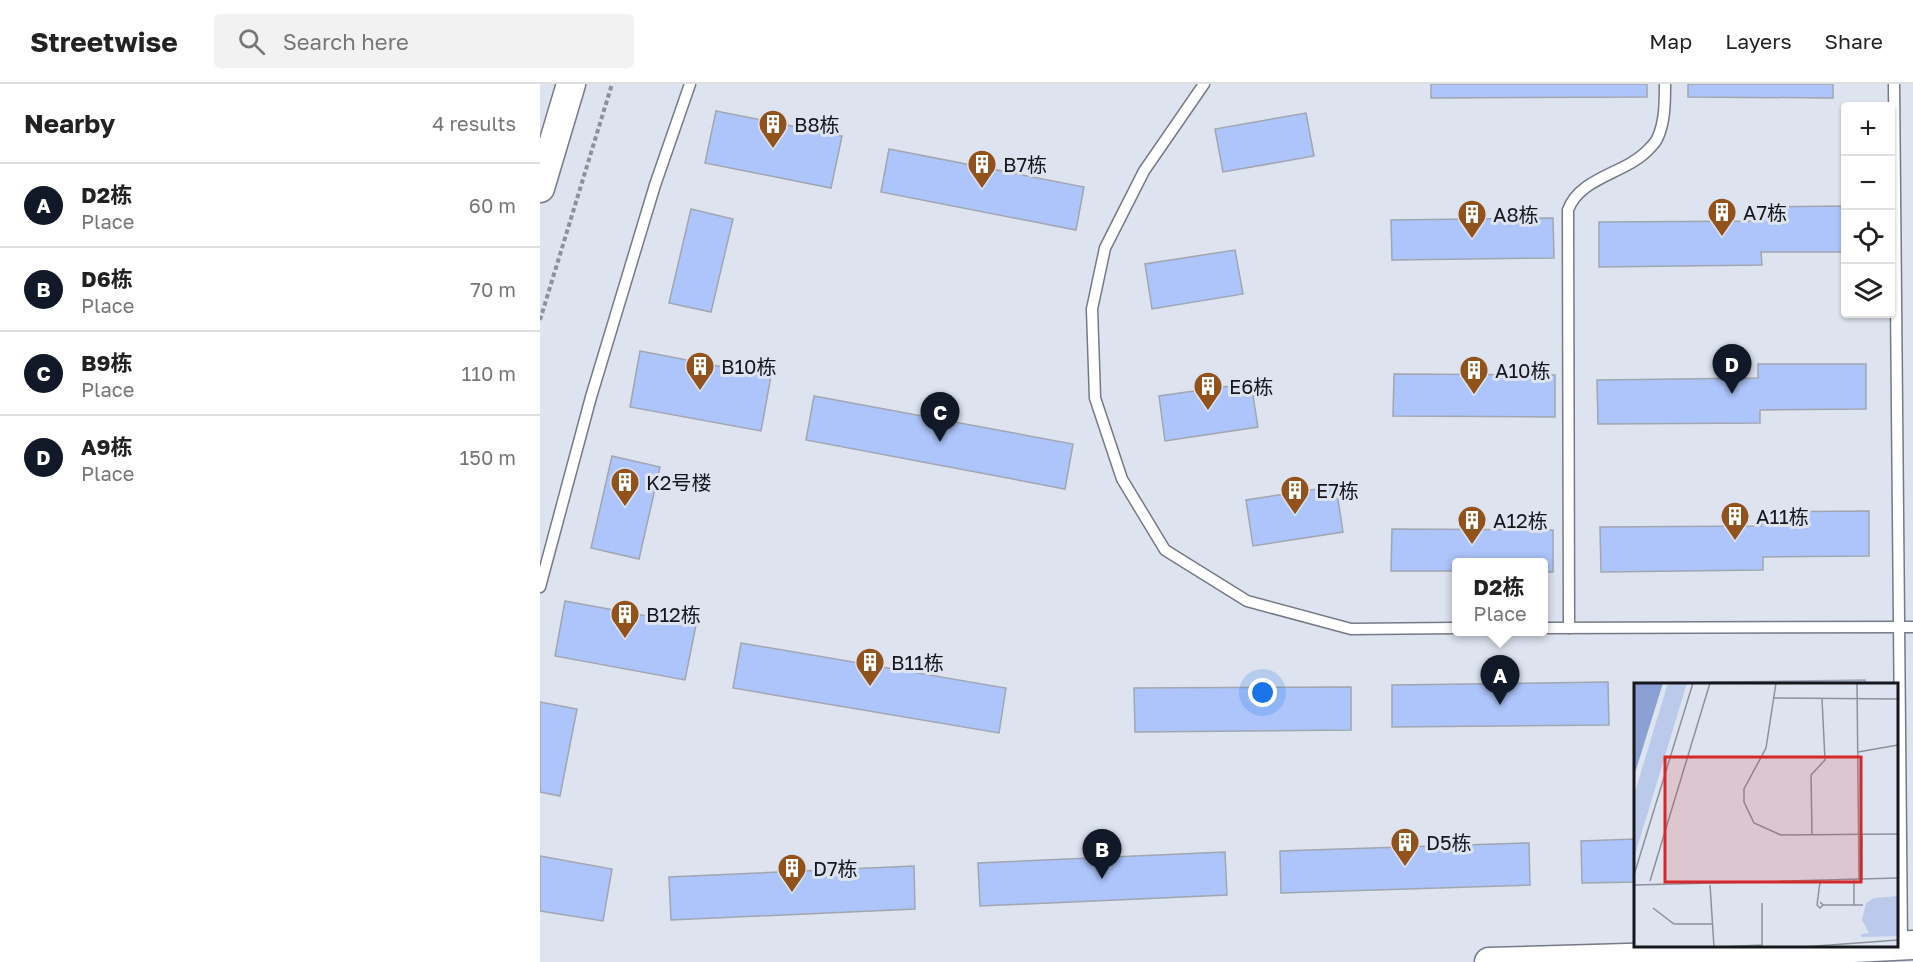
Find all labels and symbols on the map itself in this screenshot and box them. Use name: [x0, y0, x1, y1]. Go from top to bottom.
building icon: B8栋: [757, 108, 789, 150]
place label: B8栋: [794, 112, 840, 136]
building icon: B7栋: [966, 148, 998, 190]
place label: B7栋: [1003, 152, 1047, 176]
building icon: A7栋: [1706, 196, 1738, 238]
building icon: A8栋: [1456, 198, 1488, 240]
place label: A7栋: [1743, 200, 1787, 224]
place label: A8栋: [1493, 202, 1539, 226]
pin: D: [1712, 344, 1752, 394]
building icon: B10栋: [684, 350, 716, 392]
place label: B10栋: [721, 354, 777, 378]
building icon: A10栋: [1458, 354, 1490, 396]
place label: A10栋: [1495, 358, 1551, 382]
building icon: E6栋: [1192, 370, 1224, 412]
place label: E6栋: [1229, 374, 1273, 398]
pin: C: [920, 392, 960, 442]
building icon: K2号楼: [609, 466, 641, 508]
place label: K2号楼: [646, 470, 711, 494]
building icon: E7栋: [1279, 474, 1311, 516]
place label: E7栋: [1316, 478, 1359, 502]
building icon: A11栋: [1719, 500, 1751, 542]
building icon: A12栋: [1456, 504, 1488, 546]
place label: A11栋: [1756, 504, 1809, 528]
place label: A12栋: [1493, 508, 1548, 532]
building icon: B12栋: [609, 598, 641, 640]
place label: B12栋: [646, 602, 701, 626]
building icon: B11栋: [854, 646, 886, 688]
place label: B11栋: [891, 650, 944, 674]
pin: A: [1480, 656, 1520, 705]
your location: [1248, 678, 1277, 707]
inset map: [1634, 683, 1898, 947]
building icon: D5栋: [1389, 826, 1421, 868]
pin: B: [1082, 830, 1122, 879]
place label: D5栋: [1426, 830, 1472, 854]
building icon: D7栋: [776, 852, 808, 894]
place label: D7栋: [813, 856, 858, 880]

